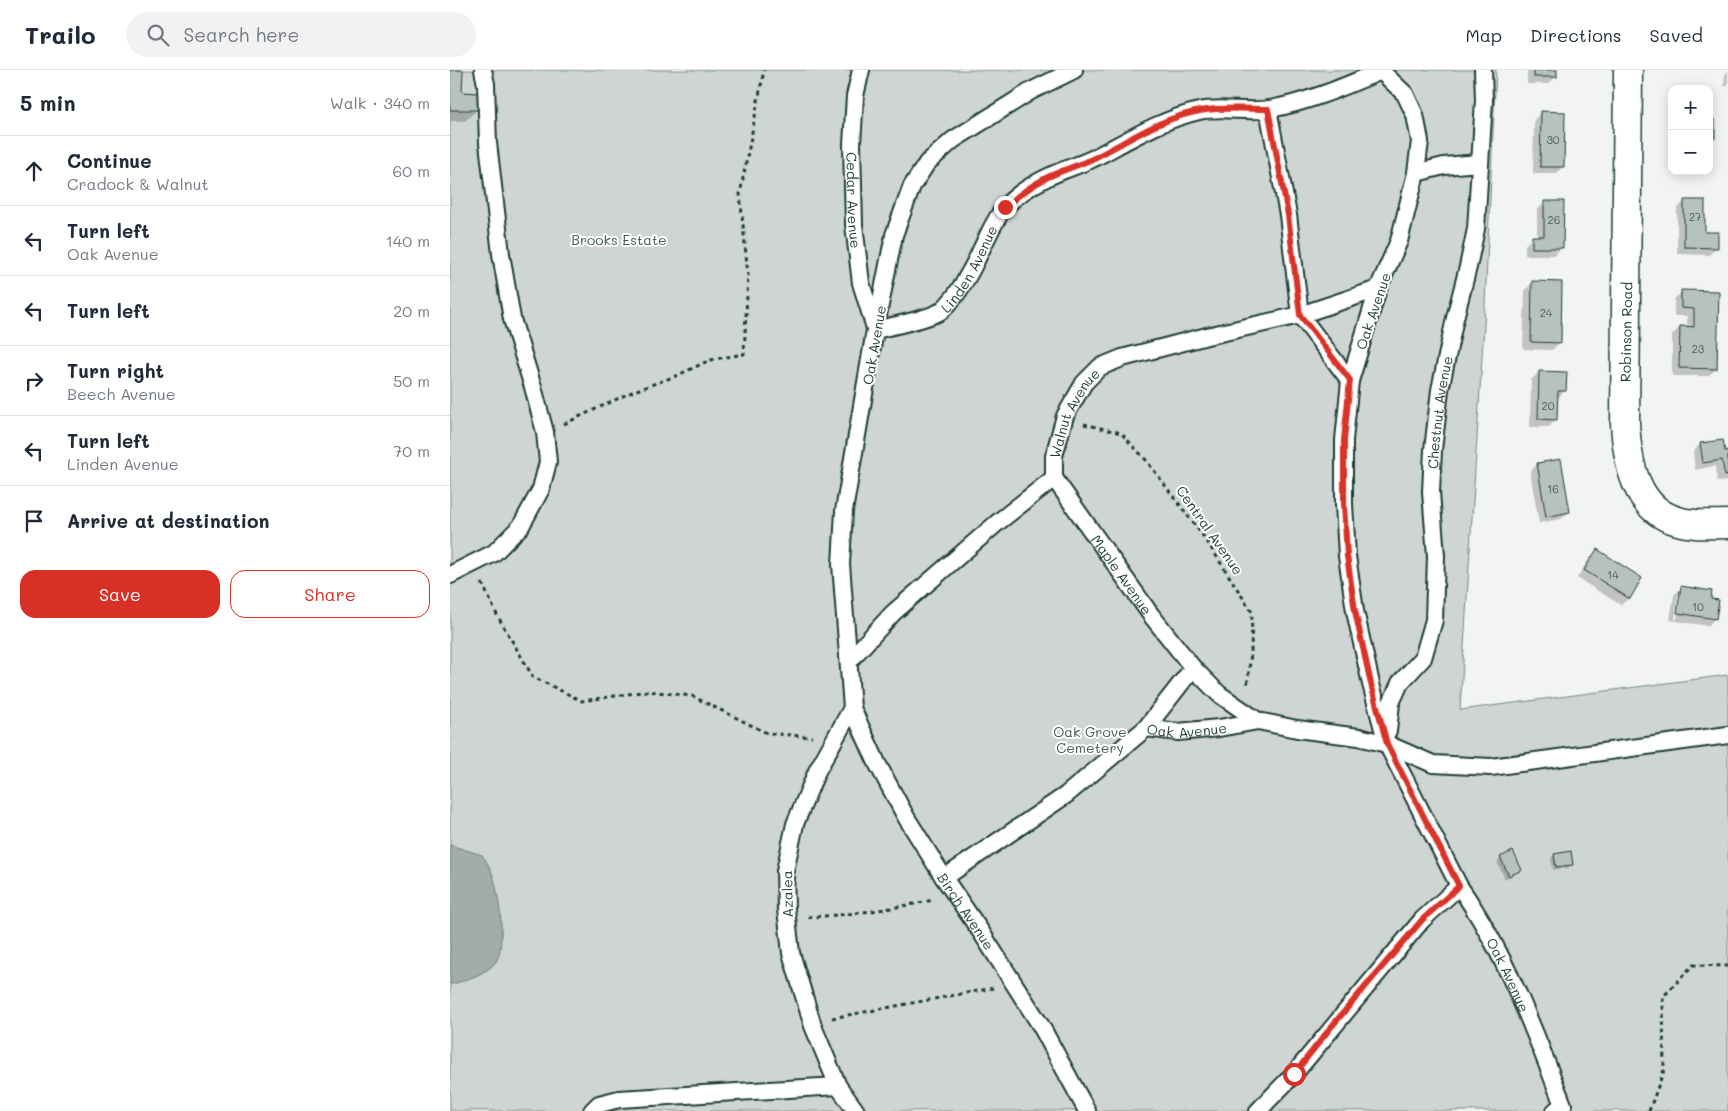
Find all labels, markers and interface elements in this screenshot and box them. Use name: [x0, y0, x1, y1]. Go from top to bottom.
search box: [126, 12, 476, 57]
text: Trailo: [25, 19, 96, 50]
icon: search: [144, 21, 172, 49]
text: Search here: [184, 22, 299, 47]
text: Map: [1465, 23, 1502, 47]
text: Directions: [1530, 23, 1622, 47]
text: Saved: [1650, 23, 1703, 47]
map controls: [1668, 85, 1713, 175]
button: +: [1668, 85, 1713, 130]
text: 5 min: [20, 89, 76, 116]
text: Walk · 340 m: [330, 92, 430, 113]
button: −: [1668, 130, 1713, 175]
house number: 30: [1546, 132, 1560, 147]
text: Continue: [67, 148, 152, 173]
street label: Cedar Avenue: [843, 152, 866, 249]
icon: ahead: [20, 157, 48, 185]
text: 60 m: [393, 160, 430, 181]
text: Cradock & Walnut: [67, 173, 208, 194]
route end: [994, 196, 1017, 219]
house number: 27: [1689, 209, 1701, 224]
house number: 26: [1548, 212, 1560, 227]
text: Turn left: [67, 218, 150, 243]
street label: Linden Avenue: [936, 222, 1001, 316]
icon: left: [20, 227, 48, 255]
text: 140 m: [386, 230, 430, 251]
park label: Brooks Estate: [571, 230, 667, 249]
text: Oak Avenue: [67, 243, 159, 264]
street label: Oak Avenue: [1351, 270, 1395, 352]
street label: Robinson Road: [1616, 281, 1636, 382]
icon: left: [20, 297, 48, 325]
text: Turn left: [67, 298, 150, 323]
text: 20 m: [393, 300, 430, 321]
street label: Oak Avenue: [858, 304, 890, 386]
house number: 24: [1540, 305, 1553, 320]
house number: 23: [1692, 341, 1705, 356]
street label: Chestnut Avenue: [1423, 354, 1456, 469]
text: Turn right: [67, 358, 164, 383]
street label: Walnut Avenue: [1044, 364, 1103, 460]
icon: right: [20, 367, 48, 395]
text: 50 m: [393, 370, 430, 391]
text: Beech Avenue: [67, 383, 176, 404]
house number: 20: [1542, 398, 1555, 413]
text: Turn left: [67, 428, 150, 453]
icon: left: [20, 437, 48, 465]
text: 70 m: [393, 440, 430, 461]
text: Linden Avenue: [67, 453, 179, 474]
house number: 16: [1547, 481, 1559, 496]
street label: Central Avenue: [1172, 482, 1248, 578]
icon: arrive: [20, 507, 48, 535]
text: Arrive at destination: [67, 508, 270, 533]
street label: Maple Avenue: [1087, 531, 1157, 618]
house number: 14: [1607, 567, 1619, 582]
button: Save: [20, 570, 220, 618]
button: Share: [230, 570, 430, 618]
house number: 10: [1692, 599, 1704, 614]
street label: Oak Avenue: [1146, 717, 1228, 741]
park label: Oak Grove Cemetery: [1053, 722, 1127, 757]
street label: Birch Avenue: [934, 869, 999, 953]
street label: Azalea: [777, 870, 797, 918]
street label: Oak Avenue: [1483, 934, 1534, 1015]
route start: [1283, 1063, 1306, 1086]

